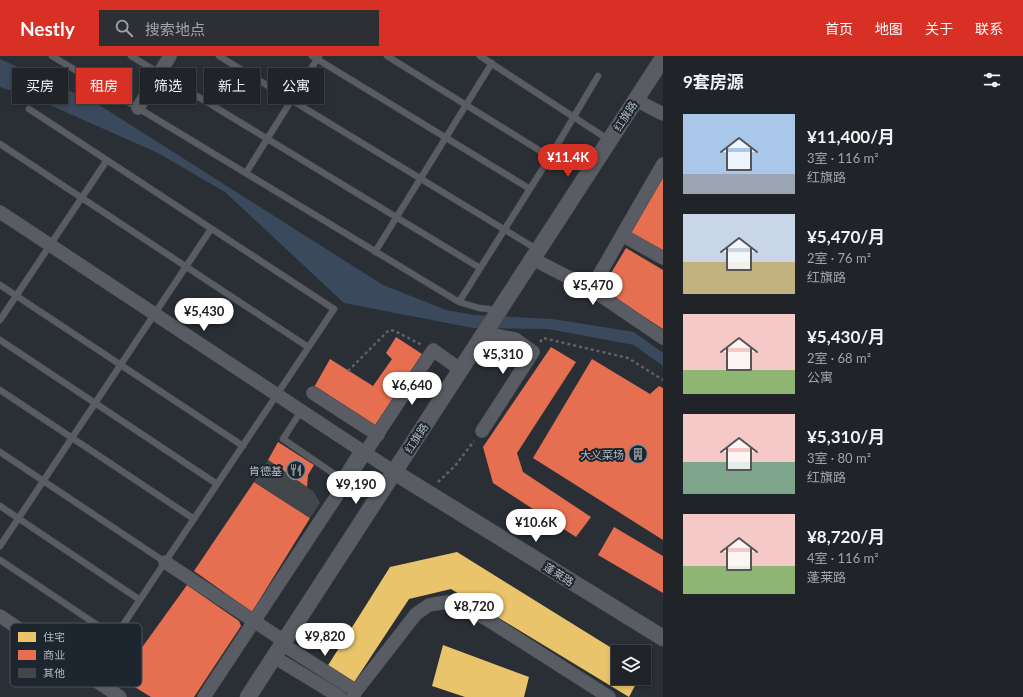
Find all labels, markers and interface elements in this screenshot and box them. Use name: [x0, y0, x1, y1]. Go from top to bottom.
search box: [99, 10, 379, 46]
text: Nestly: [20, 17, 75, 40]
icon: search: [113, 17, 135, 39]
text: 搜索地点: [145, 20, 205, 38]
text: 首页: [825, 20, 853, 37]
text: 地图: [875, 20, 903, 37]
text: 关于: [925, 20, 953, 37]
text: 联系: [975, 20, 1003, 37]
chip: 买房: [12, 68, 68, 104]
chip: 租房: [76, 68, 132, 104]
chip: 筛选: [140, 68, 196, 104]
chip: 新上: [204, 68, 260, 104]
chip: 公寓: [268, 68, 324, 104]
icon: filters: [981, 69, 1003, 91]
text: 9套房源: [683, 71, 744, 92]
street label: 红旗路: [611, 99, 639, 133]
text: ¥11,400/月: [807, 126, 895, 147]
icon: home: [715, 130, 763, 178]
pin: ¥11.4K: [535, 144, 601, 178]
text: ¥11.4K: [547, 149, 589, 165]
text: 3室 · 116 m²: [807, 150, 879, 166]
text: 红旗路: [807, 169, 846, 185]
text: ¥5,470/月: [807, 226, 885, 247]
icon: home: [715, 230, 763, 278]
text: 2室 · 76 m²: [807, 250, 871, 266]
text: 红旗路: [807, 269, 846, 285]
pin: ¥5,470: [560, 272, 626, 306]
text: ¥5,470: [573, 277, 613, 293]
pin: ¥5,430: [171, 298, 237, 332]
text: ¥5,430: [184, 303, 224, 319]
text: ¥5,430/月: [807, 326, 885, 347]
icon: home: [715, 330, 763, 378]
pin: ¥5,310: [470, 341, 536, 375]
text: ¥5,310: [483, 346, 523, 362]
text: 2室 · 68 m²: [807, 350, 871, 366]
text: 公寓: [807, 369, 833, 385]
pin: ¥6,640: [379, 372, 445, 406]
text: ¥6,640: [392, 377, 432, 393]
street label: 红旗路: [402, 421, 430, 455]
text: ¥5,310/月: [807, 426, 885, 447]
icon: home: [715, 430, 763, 478]
building icon: 大义菜场: [627, 443, 649, 465]
place label: 大义菜场: [580, 448, 624, 461]
text: 3室 · 80 m²: [807, 450, 871, 466]
restaurant icon: 肯德基: [285, 459, 307, 481]
place label: 肯德基: [249, 464, 282, 477]
text: 红旗路: [807, 469, 846, 485]
pin: ¥9,190: [323, 471, 389, 505]
text: ¥9,190: [336, 476, 376, 492]
pin: ¥10.6K: [503, 509, 569, 543]
text: ¥10.6K: [515, 514, 557, 530]
text: ¥8,720/月: [807, 526, 885, 547]
icon: home: [715, 530, 763, 578]
text: 4室 · 116 m²: [807, 550, 879, 566]
street label: 蓬莱路: [542, 560, 576, 588]
text: 蓬莱路: [807, 569, 846, 585]
pin: ¥8,720: [441, 593, 507, 627]
text: ¥8,720: [454, 598, 494, 614]
legend: [10, 623, 142, 687]
pin: ¥9,820: [292, 623, 358, 657]
text: ¥9,820: [305, 628, 345, 644]
text: 住宅: [43, 630, 65, 643]
map controls: [611, 645, 651, 685]
button: layers: [611, 645, 651, 685]
text: 商业: [43, 648, 65, 661]
text: 其他: [43, 666, 65, 679]

